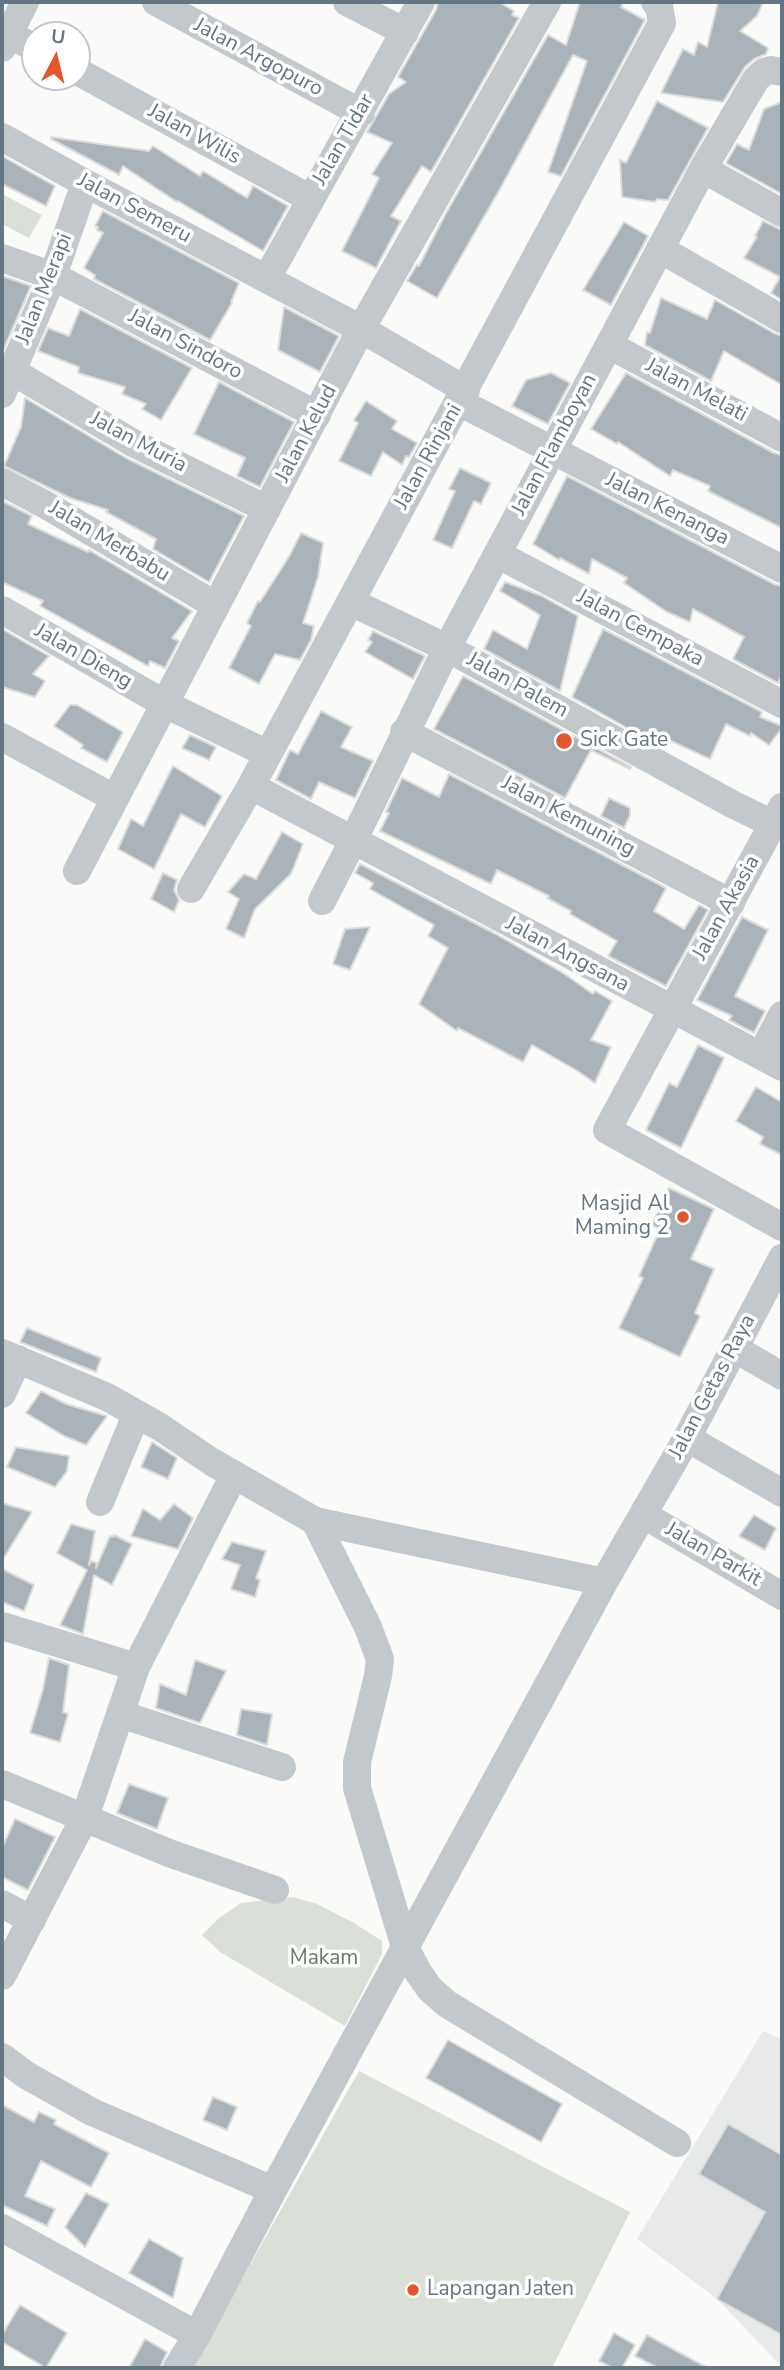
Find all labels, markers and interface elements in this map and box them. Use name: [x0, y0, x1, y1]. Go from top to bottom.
street label: Jalan Argopuro: [189, 13, 327, 103]
north arrow: [21, 21, 91, 91]
text: U: [50, 23, 67, 51]
street label: Jalan Tidar: [308, 90, 380, 190]
street label: Jalan Wilis: [143, 99, 245, 171]
street label: Jalan Semeru: [73, 169, 195, 249]
street label: Jalan Merapi: [11, 230, 79, 348]
street label: Jalan Sindoro: [124, 304, 246, 386]
street label: Jalan Melati: [641, 354, 751, 428]
street label: Jalan Flamboyan: [507, 370, 603, 520]
street label: Jalan Kelud: [271, 381, 343, 487]
street label: Jalan Rinjani: [390, 400, 468, 514]
street label: Jalan Muria: [85, 407, 191, 479]
street label: Jalan Kenanga: [601, 468, 733, 552]
street label: Jalan Merbabu: [44, 496, 174, 588]
street label: Jalan Cempaka: [572, 585, 708, 673]
street label: Jalan Dieng: [30, 619, 136, 695]
street label: Jalan Palem: [462, 648, 572, 724]
place label: Sick Gate: [580, 728, 668, 754]
marker: Sick Gate: [554, 731, 574, 751]
street label: Jalan Kemuning: [497, 771, 639, 863]
street label: Jalan Akasia: [688, 851, 766, 965]
street label: Jalan Angsana: [501, 912, 633, 998]
place label: Masjid Al Maming 2: [575, 1192, 669, 1242]
marker: Masjid Al Maming 2: [675, 1209, 691, 1225]
street label: Jalan Getas Raya: [664, 1311, 762, 1463]
street label: Jalan Parkit: [660, 1517, 766, 1593]
park label: Makam: [290, 1946, 358, 1972]
place label: Lapangan Jaten: [427, 2277, 574, 2303]
marker: Lapangan Jaten: [405, 2282, 421, 2298]

